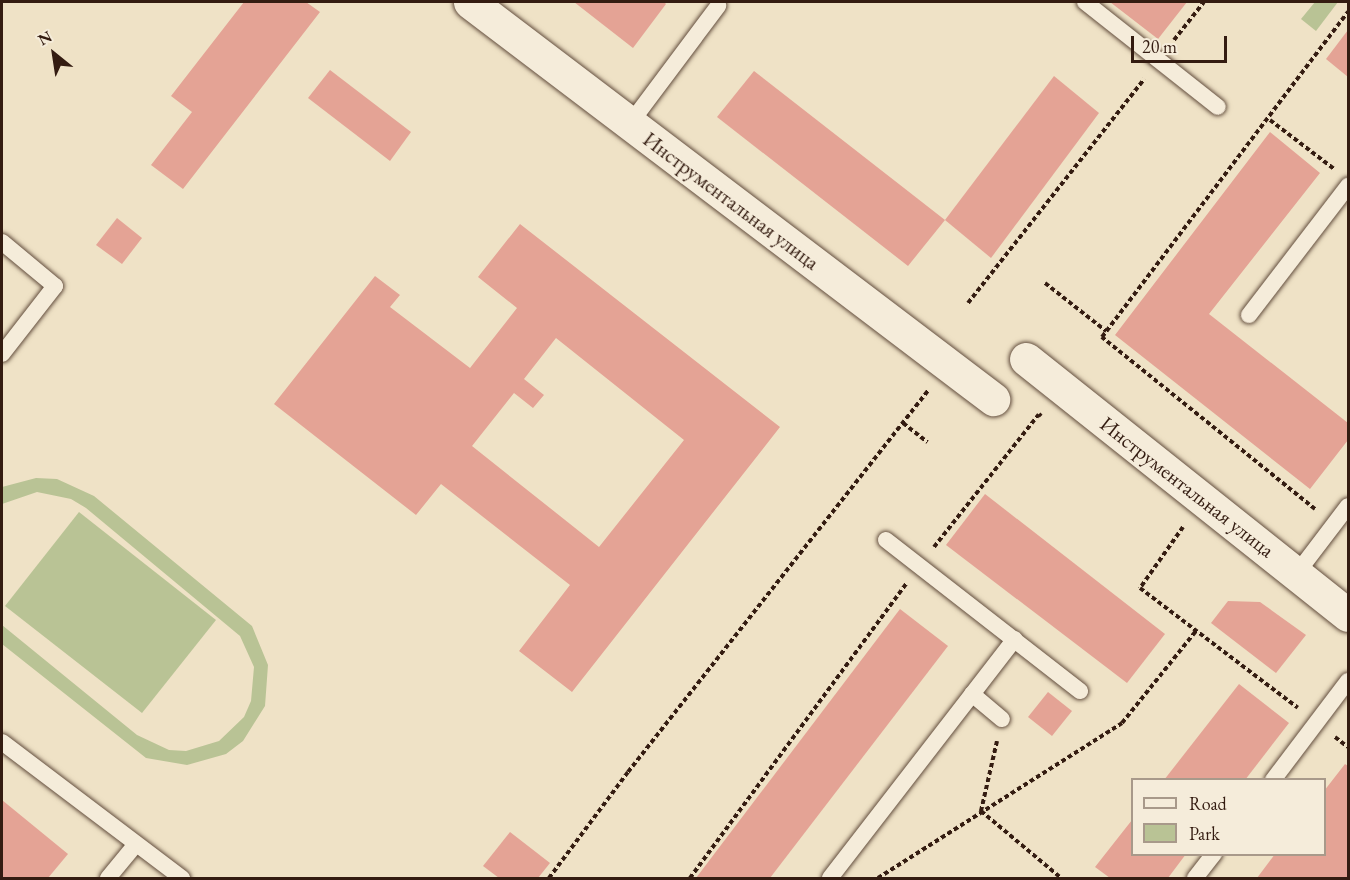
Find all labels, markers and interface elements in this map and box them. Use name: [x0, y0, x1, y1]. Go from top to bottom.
north arrow: [24, 24, 84, 84]
scale bar: [1134, 24, 1230, 62]
text: N: [34, 26, 56, 50]
text: 20 m: [1142, 35, 1177, 58]
street label: Инструментальная улица: [638, 127, 824, 275]
street label: Инструментальная улица: [1095, 411, 1279, 563]
legend: [1131, 778, 1326, 856]
text: Road: [1189, 792, 1227, 815]
text: Park: [1189, 822, 1220, 845]

